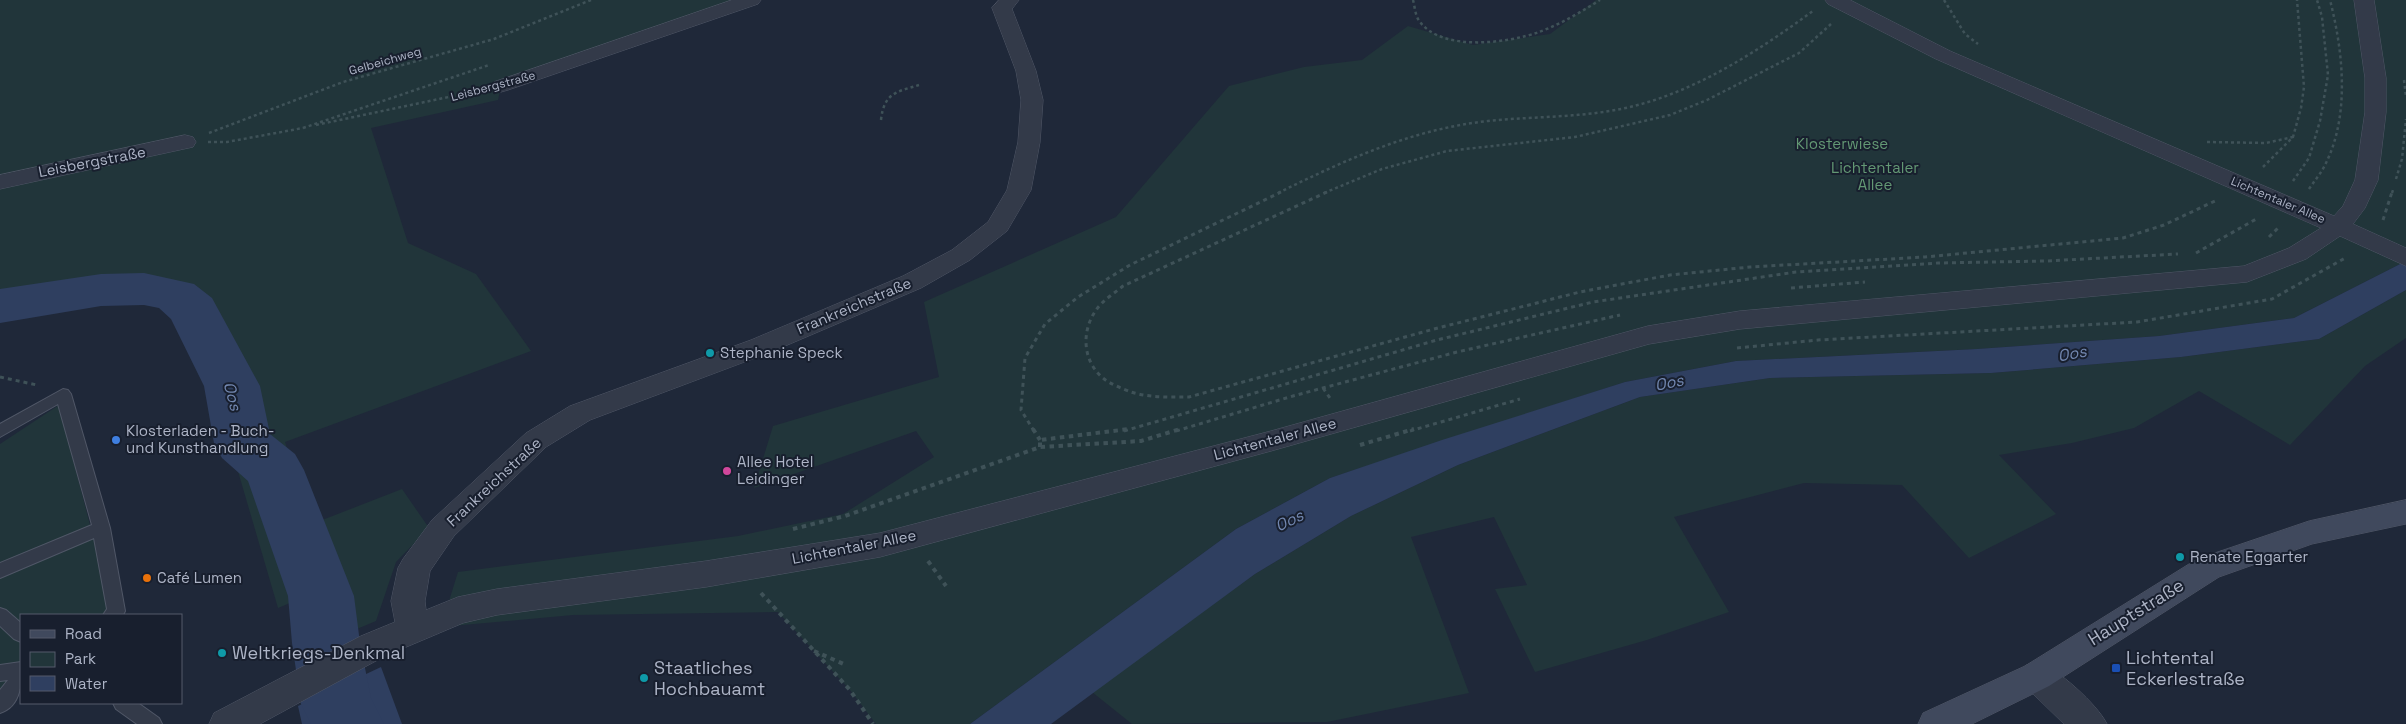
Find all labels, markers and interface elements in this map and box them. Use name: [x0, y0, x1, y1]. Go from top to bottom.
street label: Gelbeichweg: [347, 43, 423, 79]
street label: Leisbergstraße: [449, 67, 537, 105]
park label: Klosterwiese: [1796, 134, 1888, 153]
street label: Leisbergstraße: [37, 142, 147, 181]
park label: Lichtentaler Allee: [1831, 158, 1919, 194]
street label: Lichtentaler Allee: [2228, 173, 2328, 227]
street label: Frankreichstraße: [794, 273, 914, 338]
water label: Oos: [2056, 341, 2089, 366]
place label: Stephanie Speck: [720, 343, 843, 362]
marker: Stephanie Speck: [704, 347, 716, 359]
water label: Oos: [1653, 369, 1686, 396]
water label: Oos: [219, 379, 247, 413]
street label: Lichtentaler Allee: [1211, 413, 1338, 464]
place label: Klosterladen - Buch- und Kunsthandlung: [126, 421, 275, 457]
street label: Frankreichstraße: [442, 433, 545, 530]
marker: Klosterladen - Buch- und Kunsthandlung: [110, 434, 122, 446]
place label: Allee Hotel Leidinger: [737, 452, 813, 488]
marker: Allee Hotel Leidinger: [721, 465, 733, 477]
water label: Oos: [1272, 504, 1307, 536]
street label: Lichtentaler Allee: [790, 525, 918, 568]
place label: Renate Eggarter: [2190, 547, 2309, 566]
marker: Renate Eggarter: [2174, 551, 2186, 563]
place label: Café Lumen: [157, 568, 242, 587]
marker: Café Lumen: [141, 572, 153, 584]
street label: Hauptstraße: [2083, 573, 2188, 650]
legend: [20, 614, 182, 704]
text: Road: [65, 624, 102, 643]
place label: Weltkriegs-Denkmal: [232, 641, 405, 664]
place label: Lichtental Eckerlestraße: [2126, 646, 2245, 690]
marker: Weltkriegs-Denkmal: [216, 647, 228, 659]
text: Park: [65, 649, 96, 668]
place label: Staatliches Hochbauamt: [654, 656, 765, 700]
marker: Lichtental Eckerlestraße: [2110, 662, 2122, 674]
marker: Staatliches Hochbauamt: [638, 672, 650, 684]
text: Water: [65, 674, 108, 693]

